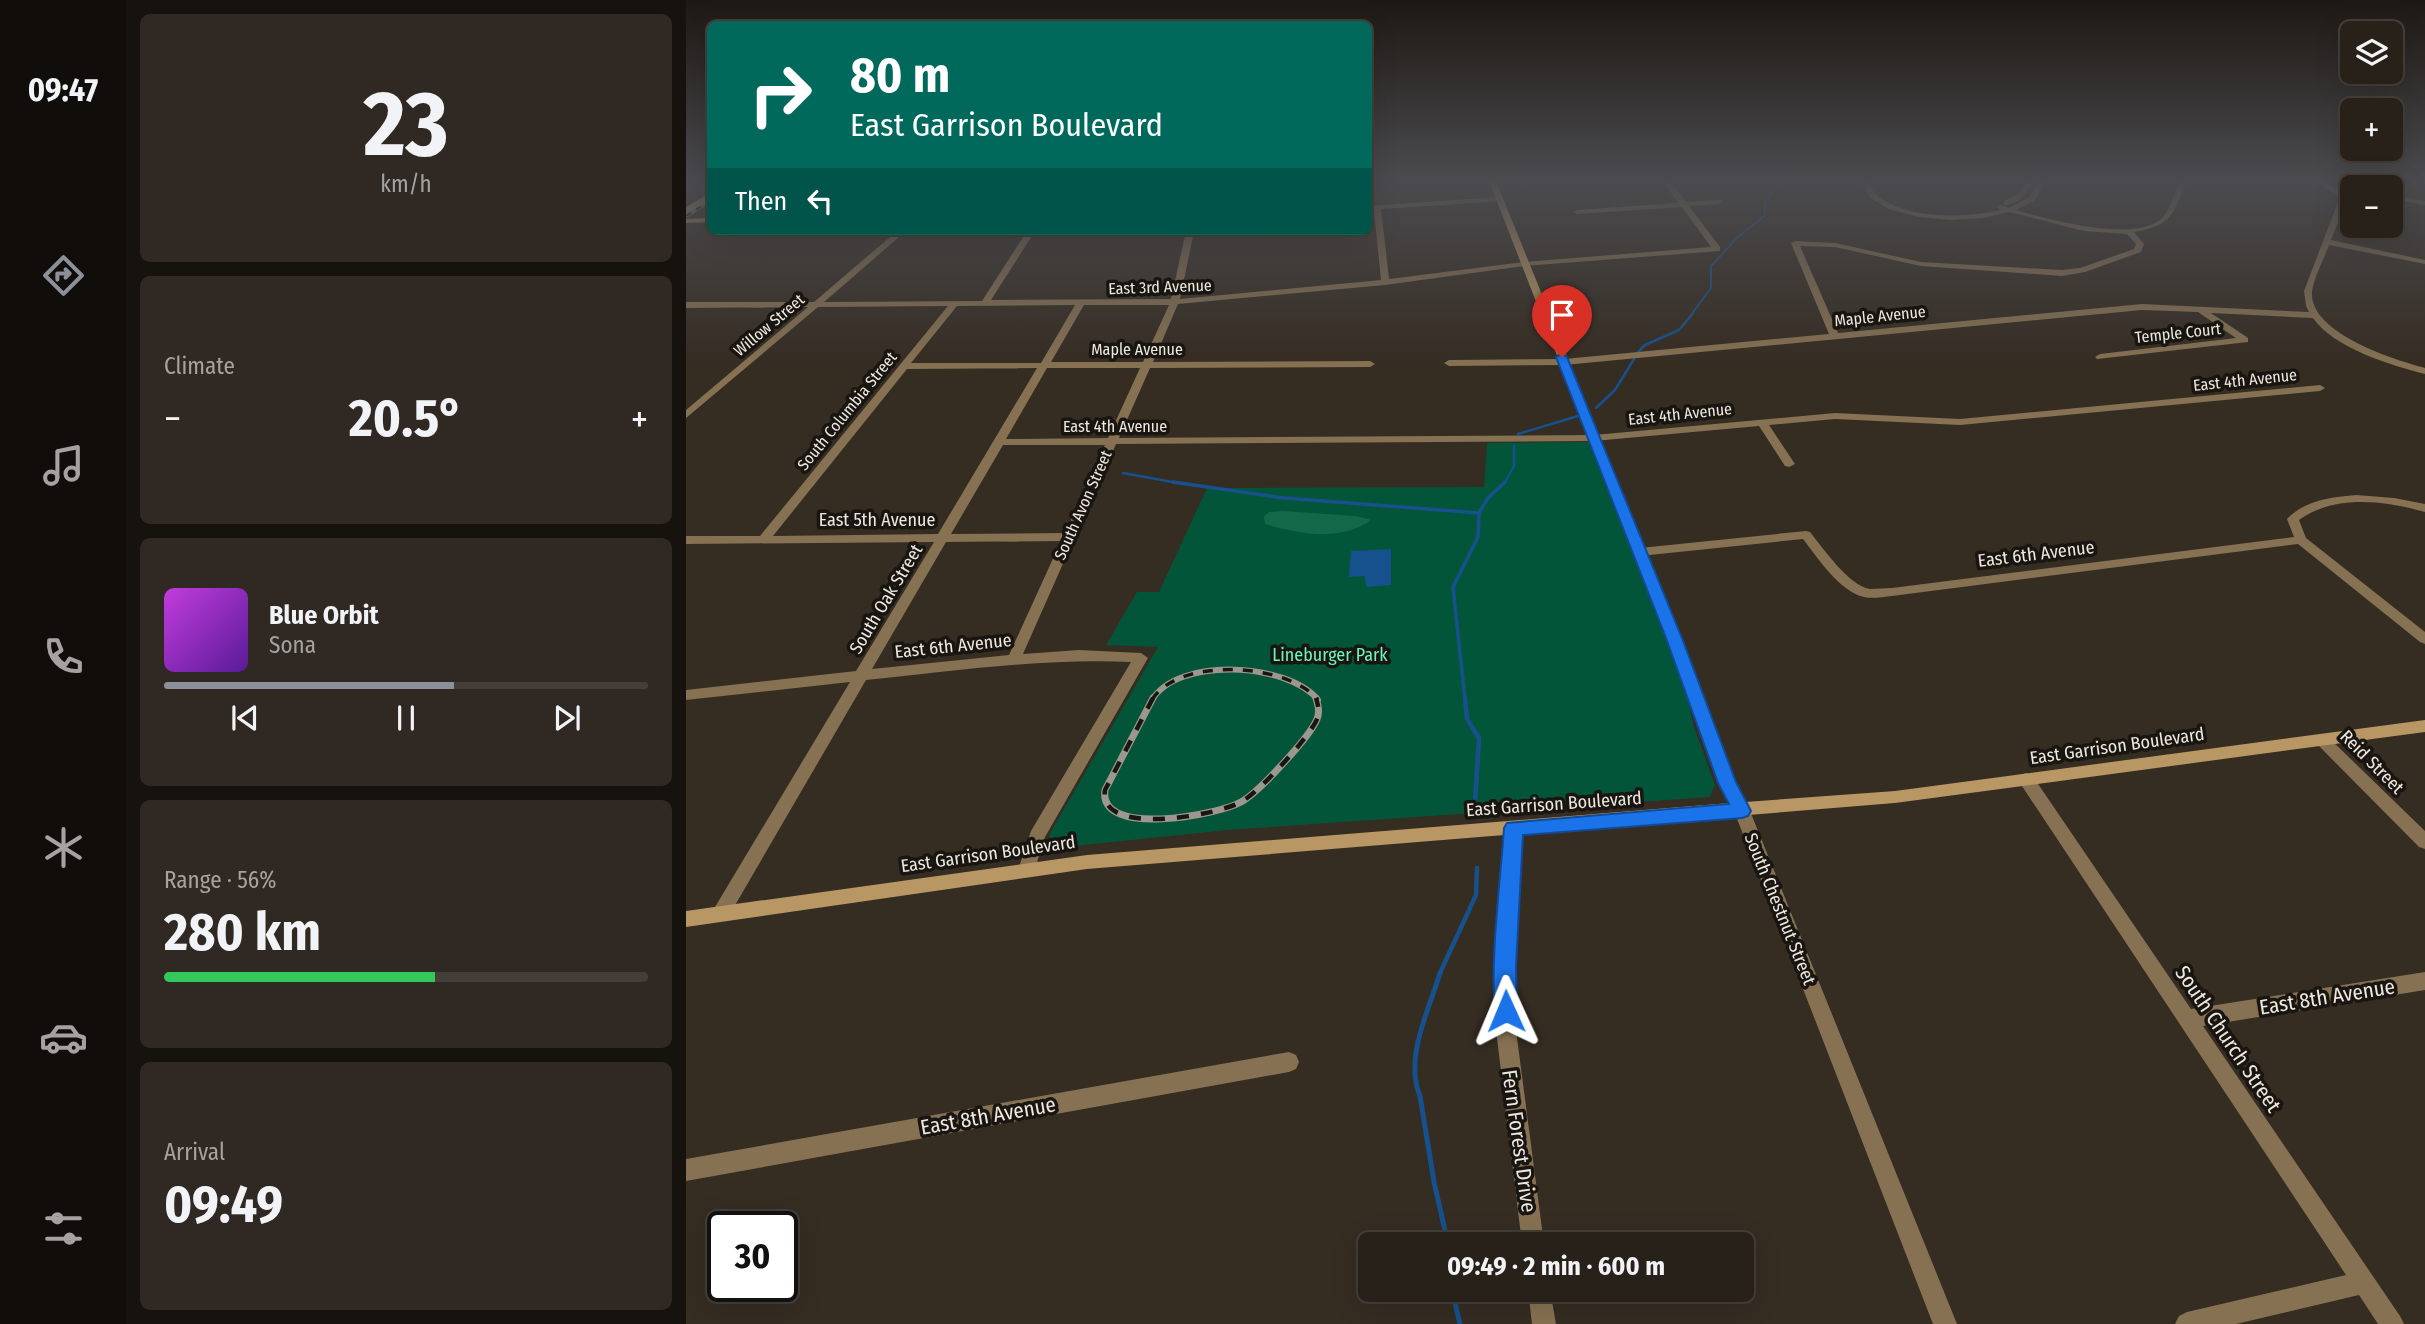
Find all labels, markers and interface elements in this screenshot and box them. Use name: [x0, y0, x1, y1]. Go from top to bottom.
map controls: [2340, 21, 2403, 238]
button: layers: [2340, 21, 2403, 84]
text: 80 m: [850, 46, 950, 105]
icon: right: [735, 49, 826, 140]
text: 23: [363, 70, 449, 179]
text: 09:47: [28, 71, 98, 109]
button: +: [2340, 98, 2403, 161]
text: East Garrison Boulevard: [850, 106, 1163, 144]
text: km/h: [380, 170, 432, 198]
button: −: [2340, 175, 2403, 238]
icon: left: [801, 182, 839, 220]
text: Then: [735, 186, 787, 217]
icon: directions: [39, 251, 88, 300]
street label: East 3rd Avenue: [1108, 276, 1212, 298]
pin: [1532, 285, 1592, 357]
street label: Willow Street: [730, 289, 809, 360]
icon: arrive: [1543, 296, 1581, 334]
street label: Maple Avenue: [1833, 302, 1927, 330]
street label: Temple Court: [2134, 319, 2223, 347]
street label: Maple Avenue: [1091, 340, 1183, 359]
street label: South Columbia Street: [793, 347, 901, 474]
text: Climate: [164, 352, 235, 380]
street label: East 4th Avenue: [2192, 365, 2298, 395]
text: 20.5°: [349, 387, 463, 450]
text: −: [164, 396, 181, 442]
text: +: [631, 396, 648, 442]
street label: East 4th Avenue: [1627, 399, 1733, 429]
street label: East 4th Avenue: [1063, 417, 1167, 436]
icon: music: [39, 441, 88, 490]
street label: South Avon Street: [1050, 447, 1116, 563]
street label: East 5th Avenue: [819, 509, 935, 531]
street label: East 6th Avenue: [1976, 536, 2096, 572]
street label: South Oak Street: [845, 540, 927, 658]
text: Blue Orbit: [269, 600, 379, 631]
street label: East 6th Avenue: [893, 629, 1013, 663]
text: Sona: [269, 631, 316, 659]
icon: phone: [39, 632, 88, 681]
park label: Lineburger Park: [1272, 644, 1388, 666]
icon: previous: [226, 699, 264, 737]
icon: pause: [387, 699, 425, 737]
icon: next: [548, 699, 586, 737]
street label: East Garrison Boulevard: [2028, 723, 2206, 769]
street label: Reid Street: [2336, 726, 2409, 799]
street label: East Garrison Boulevard: [1465, 787, 1643, 821]
icon: climate: [39, 823, 88, 872]
street label: South Chestnut Street: [1740, 830, 1821, 988]
street label: East Garrison Boulevard: [899, 831, 1077, 877]
text: Range · 56%: [164, 866, 276, 894]
text: 280 km: [164, 901, 321, 964]
street label: South Church Street: [2169, 961, 2287, 1117]
street label: East 8th Avenue: [2257, 973, 2397, 1021]
position arrow: [1469, 974, 1543, 1048]
icon: car: [39, 1013, 88, 1062]
street label: Fern Forest Drive: [1496, 1068, 1542, 1214]
street label: East 8th Avenue: [918, 1091, 1058, 1141]
text: Arrival: [164, 1138, 225, 1166]
text: 09:49: [164, 1173, 283, 1236]
icon: filters: [39, 1204, 88, 1253]
speed limit sign: 30: [707, 1211, 798, 1302]
text: 09:49 · 2 min · 600 m: [1447, 1251, 1665, 1282]

